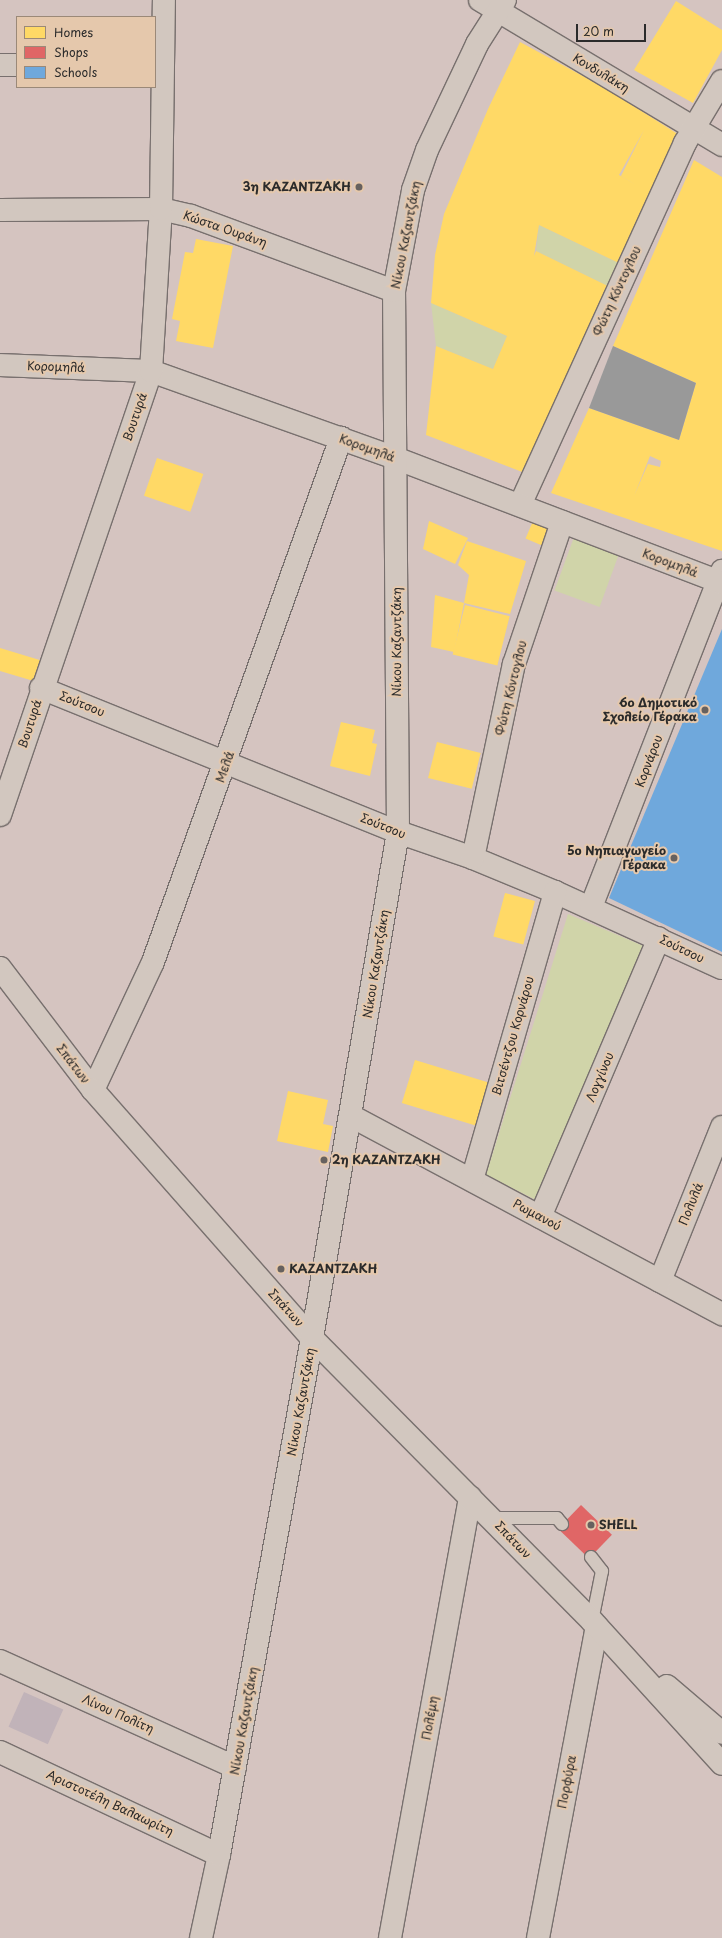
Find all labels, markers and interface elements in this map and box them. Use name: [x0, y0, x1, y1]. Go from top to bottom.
legend: [16, 16, 156, 88]
scale bar: [578, 16, 648, 42]
text: 20 m: [583, 22, 614, 40]
text: Homes: [54, 23, 93, 41]
text: Shops: [54, 43, 88, 61]
street label: Κονδυλάκη: [570, 50, 632, 96]
text: Schools: [54, 63, 97, 81]
place label: 3η ΚΑΖΑΝΤΖΑΚΗ: [243, 180, 351, 194]
street label: Νίκου Καζαντζάκη: [388, 180, 424, 290]
marker: 3η ΚΑΖΑΝΤΖΑΚΗ: [354, 182, 364, 192]
street label: Κώστα Ουράνη: [181, 208, 269, 250]
street label: Φώτη Κόντογλου: [590, 244, 644, 338]
street label: Κορομηλά: [27, 359, 85, 375]
street label: Βουτυρά: [120, 391, 150, 443]
street label: Κορομηλά: [337, 431, 397, 465]
street label: Κορομηλά: [640, 546, 700, 580]
street label: Νίκου Καζαντζάκη: [390, 587, 404, 697]
street label: Φώτη Κόντογλου: [492, 639, 530, 737]
street label: Σούτσου: [57, 688, 107, 720]
place label: 6ο Δημοτικό Σχολείο Γέρακα: [602, 696, 697, 724]
street label: Βουτυρά: [15, 698, 45, 750]
marker: 6ο Δημοτικό Σχολείο Γέρακα: [700, 705, 710, 715]
street label: Κορνάρου: [632, 733, 666, 789]
street label: Μελά: [213, 749, 237, 785]
street label: Σούτσου: [358, 810, 408, 842]
place label: 5ο Νηπιαγωγείο Γέρακα: [567, 844, 666, 872]
marker: 5ο Νηπιαγωγείο Γέρακα: [669, 853, 679, 863]
street label: Νίκου Καζαντζάκη: [360, 909, 392, 1019]
street label: Σούτσου: [657, 932, 707, 966]
street label: Βιτσέντζου Κορνάρου: [489, 974, 537, 1098]
street label: Σπάτων: [53, 1041, 93, 1087]
street label: Λογγίνου: [583, 1050, 617, 1104]
place label: 2η ΚΑΖΑΝΤΖΑΚΗ: [332, 1153, 440, 1167]
marker: 2η ΚΑΖΑΝΤΖΑΚΗ: [319, 1155, 329, 1165]
street label: Πολυλά: [676, 1181, 706, 1227]
street label: Ρωμανού: [511, 1196, 563, 1234]
place label: ΚΑΖΑΝΤΖΑΚΗ: [289, 1262, 377, 1276]
marker: ΚΑΖΑΝΤΖΑΚΗ: [276, 1264, 286, 1274]
street label: Σπάτων: [265, 1286, 307, 1330]
street label: Νίκου Καζαντζάκη: [284, 1347, 318, 1457]
place label: SHELL: [599, 1518, 638, 1532]
street label: Σπάτων: [492, 1519, 534, 1561]
marker: SHELL: [586, 1520, 596, 1530]
street label: Νίκου Καζαντζάκη: [227, 1666, 261, 1776]
street label: Λίνου Πολίτη: [80, 1692, 156, 1736]
street label: Πολέμη: [419, 1695, 441, 1741]
street label: Πορφύρα: [555, 1754, 579, 1810]
street label: Αριστοτέλη Βαλαωρίτη: [44, 1767, 176, 1839]

